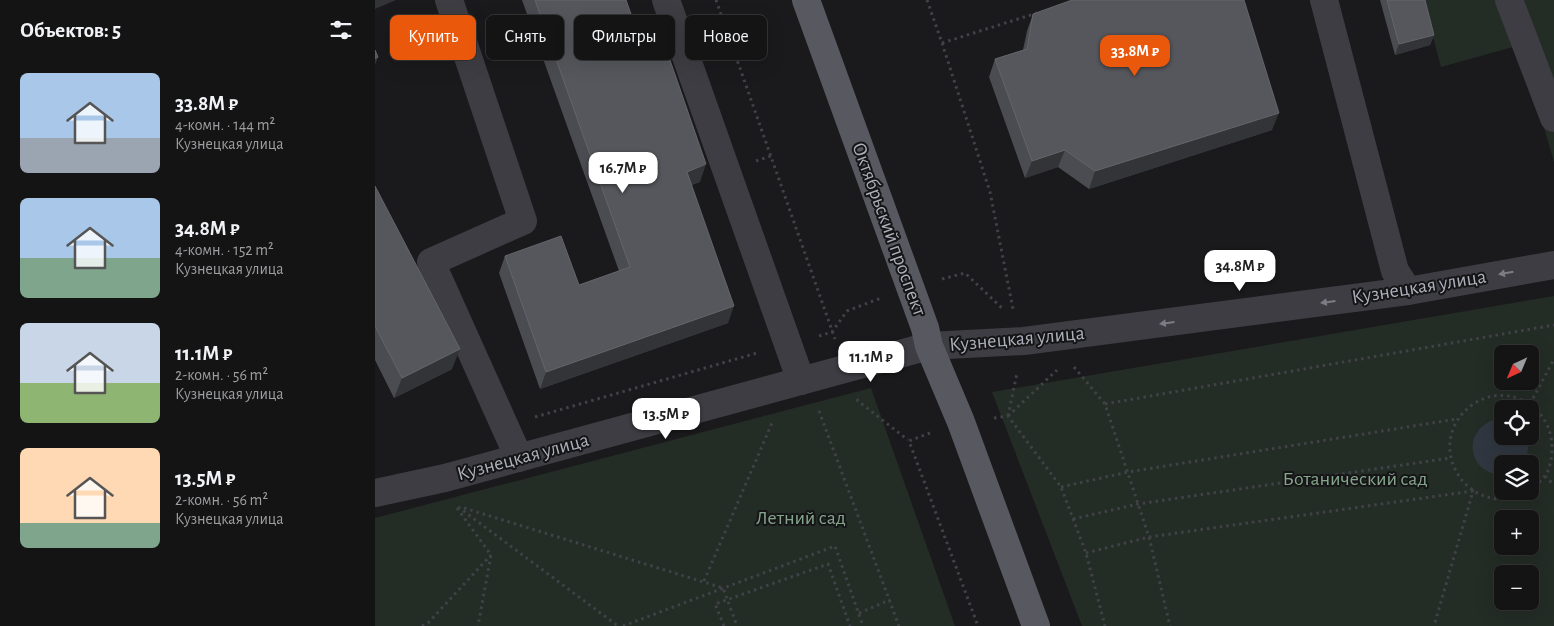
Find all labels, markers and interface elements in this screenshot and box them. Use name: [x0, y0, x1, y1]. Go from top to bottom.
chip: Купить: [390, 15, 476, 60]
chip: Снять: [486, 15, 564, 60]
chip: Фильтры: [574, 15, 675, 60]
chip: Новое: [685, 15, 767, 60]
icon: filters: [327, 16, 355, 44]
text: Объектов: 5: [20, 20, 121, 41]
pin: 33.8M ₽: [1089, 34, 1181, 77]
text: 33.8M ₽: [1111, 43, 1159, 59]
icon: home: [60, 93, 120, 153]
text: 33.8M ₽: [175, 93, 238, 114]
text: 4-комн. · 144 m²: [175, 117, 275, 133]
text: Кузнецкая улица: [175, 136, 284, 152]
street label: Октябрьский проспект: [848, 140, 930, 319]
pin: 16.7M ₽: [577, 152, 669, 194]
text: 16.7M ₽: [600, 160, 646, 176]
icon: home: [60, 218, 120, 278]
text: 34.8M ₽: [175, 218, 240, 239]
text: 4-комн. · 152 m²: [175, 242, 274, 258]
pin: 34.8M ₽: [1194, 250, 1286, 292]
text: 34.8M ₽: [1215, 258, 1265, 274]
text: Кузнецкая улица: [175, 261, 284, 277]
street label: Кузнецкая улица: [1350, 266, 1488, 308]
one-way arrow: [1498, 270, 1514, 278]
one-way arrow: [1320, 298, 1336, 306]
one-way arrow: [1159, 319, 1175, 327]
street label: Кузнецкая улица: [948, 323, 1086, 355]
pin: 11.1M ₽: [825, 340, 917, 383]
icon: home: [60, 343, 120, 403]
text: 11.1M ₽: [175, 343, 232, 364]
north arrow: [1494, 345, 1539, 390]
map controls: [1494, 345, 1539, 610]
text: 11.1M ₽: [849, 349, 893, 365]
text: 2-комн. · 56 m²: [175, 367, 268, 383]
text: Кузнецкая улица: [175, 386, 284, 402]
pin: 13.5M ₽: [620, 398, 712, 440]
button: locate: [1494, 400, 1539, 445]
text: 13.5M ₽: [643, 406, 689, 422]
street label: Кузнецкая улица: [455, 430, 591, 484]
button: layers: [1494, 455, 1539, 500]
icon: home: [60, 468, 120, 528]
text: 13.5M ₽: [175, 468, 235, 489]
park label: Ботанический сад: [1282, 469, 1428, 489]
text: 2-комн. · 56 m²: [175, 492, 268, 508]
park label: Летний сад: [756, 508, 846, 528]
button: +: [1494, 510, 1539, 555]
text: Кузнецкая улица: [175, 511, 284, 527]
button: −: [1494, 565, 1539, 610]

